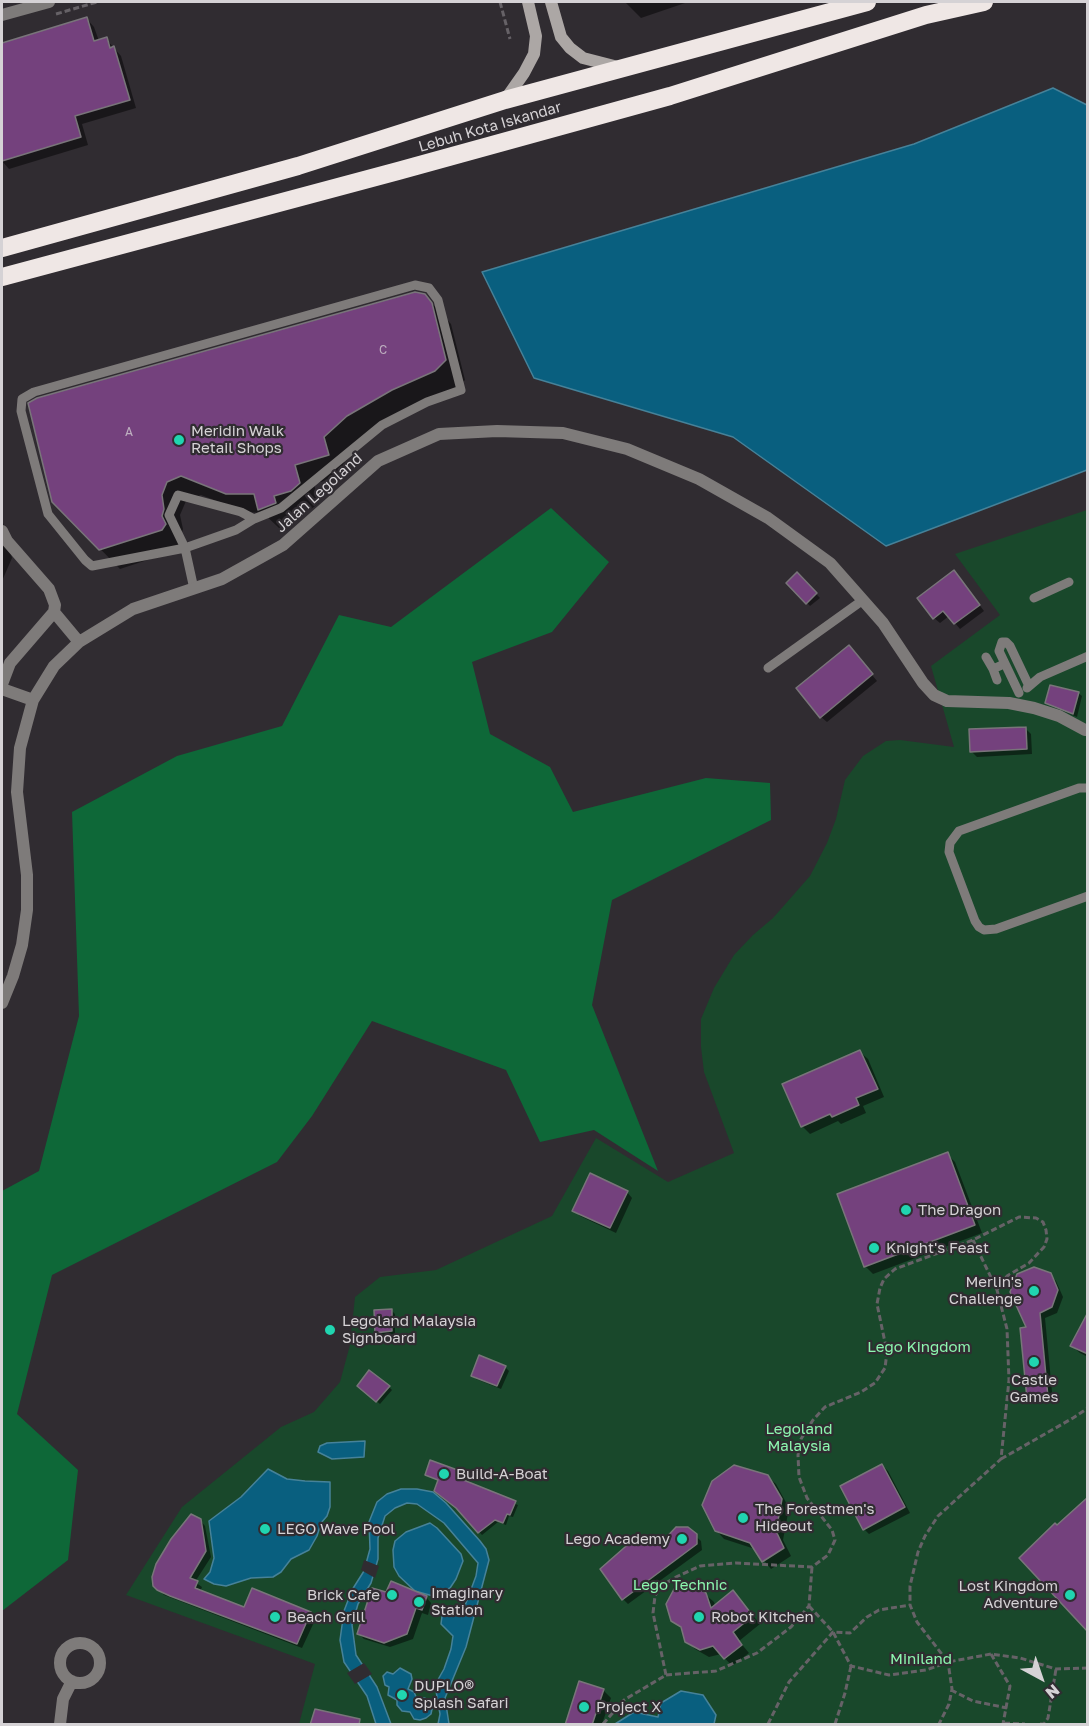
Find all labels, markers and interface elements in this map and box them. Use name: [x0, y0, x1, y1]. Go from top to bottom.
street label: Lebuh Kota Iskandar: [416, 98, 564, 156]
house number: C: [379, 343, 387, 357]
place label: Meridin Walk Retail Shops: [191, 422, 284, 457]
house number: A: [125, 425, 133, 439]
marker: Meridin Walk Retail Shops: [172, 433, 186, 447]
street label: Jalan Legoland: [272, 449, 366, 537]
place label: The Dragon: [918, 1201, 1001, 1219]
marker: The Dragon: [899, 1203, 913, 1217]
place label: Knight's Feast: [886, 1239, 989, 1257]
marker: Knight's Feast: [867, 1241, 881, 1255]
place label: Merlin's Challenge: [949, 1273, 1022, 1308]
marker: Merlin's Challenge: [1027, 1284, 1041, 1298]
place label: Legoland Malaysia Signboard: [342, 1312, 476, 1347]
marker: Legoland Malaysia Signboard: [323, 1323, 337, 1337]
park label: Lego Kingdom: [867, 1338, 971, 1356]
marker: Castle Games: [1027, 1355, 1041, 1369]
place label: Castle Games: [1010, 1371, 1058, 1406]
park label: Legoland Malaysia: [765, 1420, 833, 1455]
place label: Build-A-Boat: [456, 1465, 548, 1483]
marker: Build-A-Boat: [437, 1467, 451, 1481]
place label: The Forestmen's Hideout: [755, 1500, 874, 1535]
marker: The Forestmen's Hideout: [736, 1511, 750, 1525]
place label: LEGO Wave Pool: [277, 1520, 395, 1538]
marker: LEGO Wave Pool: [258, 1522, 272, 1536]
place label: Lego Academy: [565, 1530, 670, 1548]
marker: Lego Academy: [675, 1532, 689, 1546]
park label: Lego Technic: [633, 1576, 727, 1594]
place label: Lost Kingdom Adventure: [959, 1577, 1058, 1612]
place label: Imaginary Station: [431, 1584, 503, 1619]
place label: Brick Cafe: [307, 1586, 380, 1604]
marker: Brick Cafe: [385, 1588, 399, 1602]
marker: Lost Kingdom Adventure: [1063, 1588, 1077, 1602]
marker: Imaginary Station: [412, 1595, 426, 1609]
place label: Beach Grill: [287, 1608, 365, 1626]
place label: Robot Kitchen: [711, 1608, 814, 1626]
marker: Beach Grill: [268, 1610, 282, 1624]
marker: Robot Kitchen: [692, 1610, 706, 1624]
north arrow: [1011, 1648, 1071, 1708]
park label: Miniland: [890, 1650, 952, 1668]
place label: DUPLO® Splash Safari: [414, 1677, 509, 1712]
text: N: [1041, 1680, 1064, 1703]
marker: DUPLO® Splash Safari: [395, 1688, 409, 1702]
place label: Project X: [596, 1698, 661, 1716]
marker: Project X: [577, 1700, 591, 1714]

